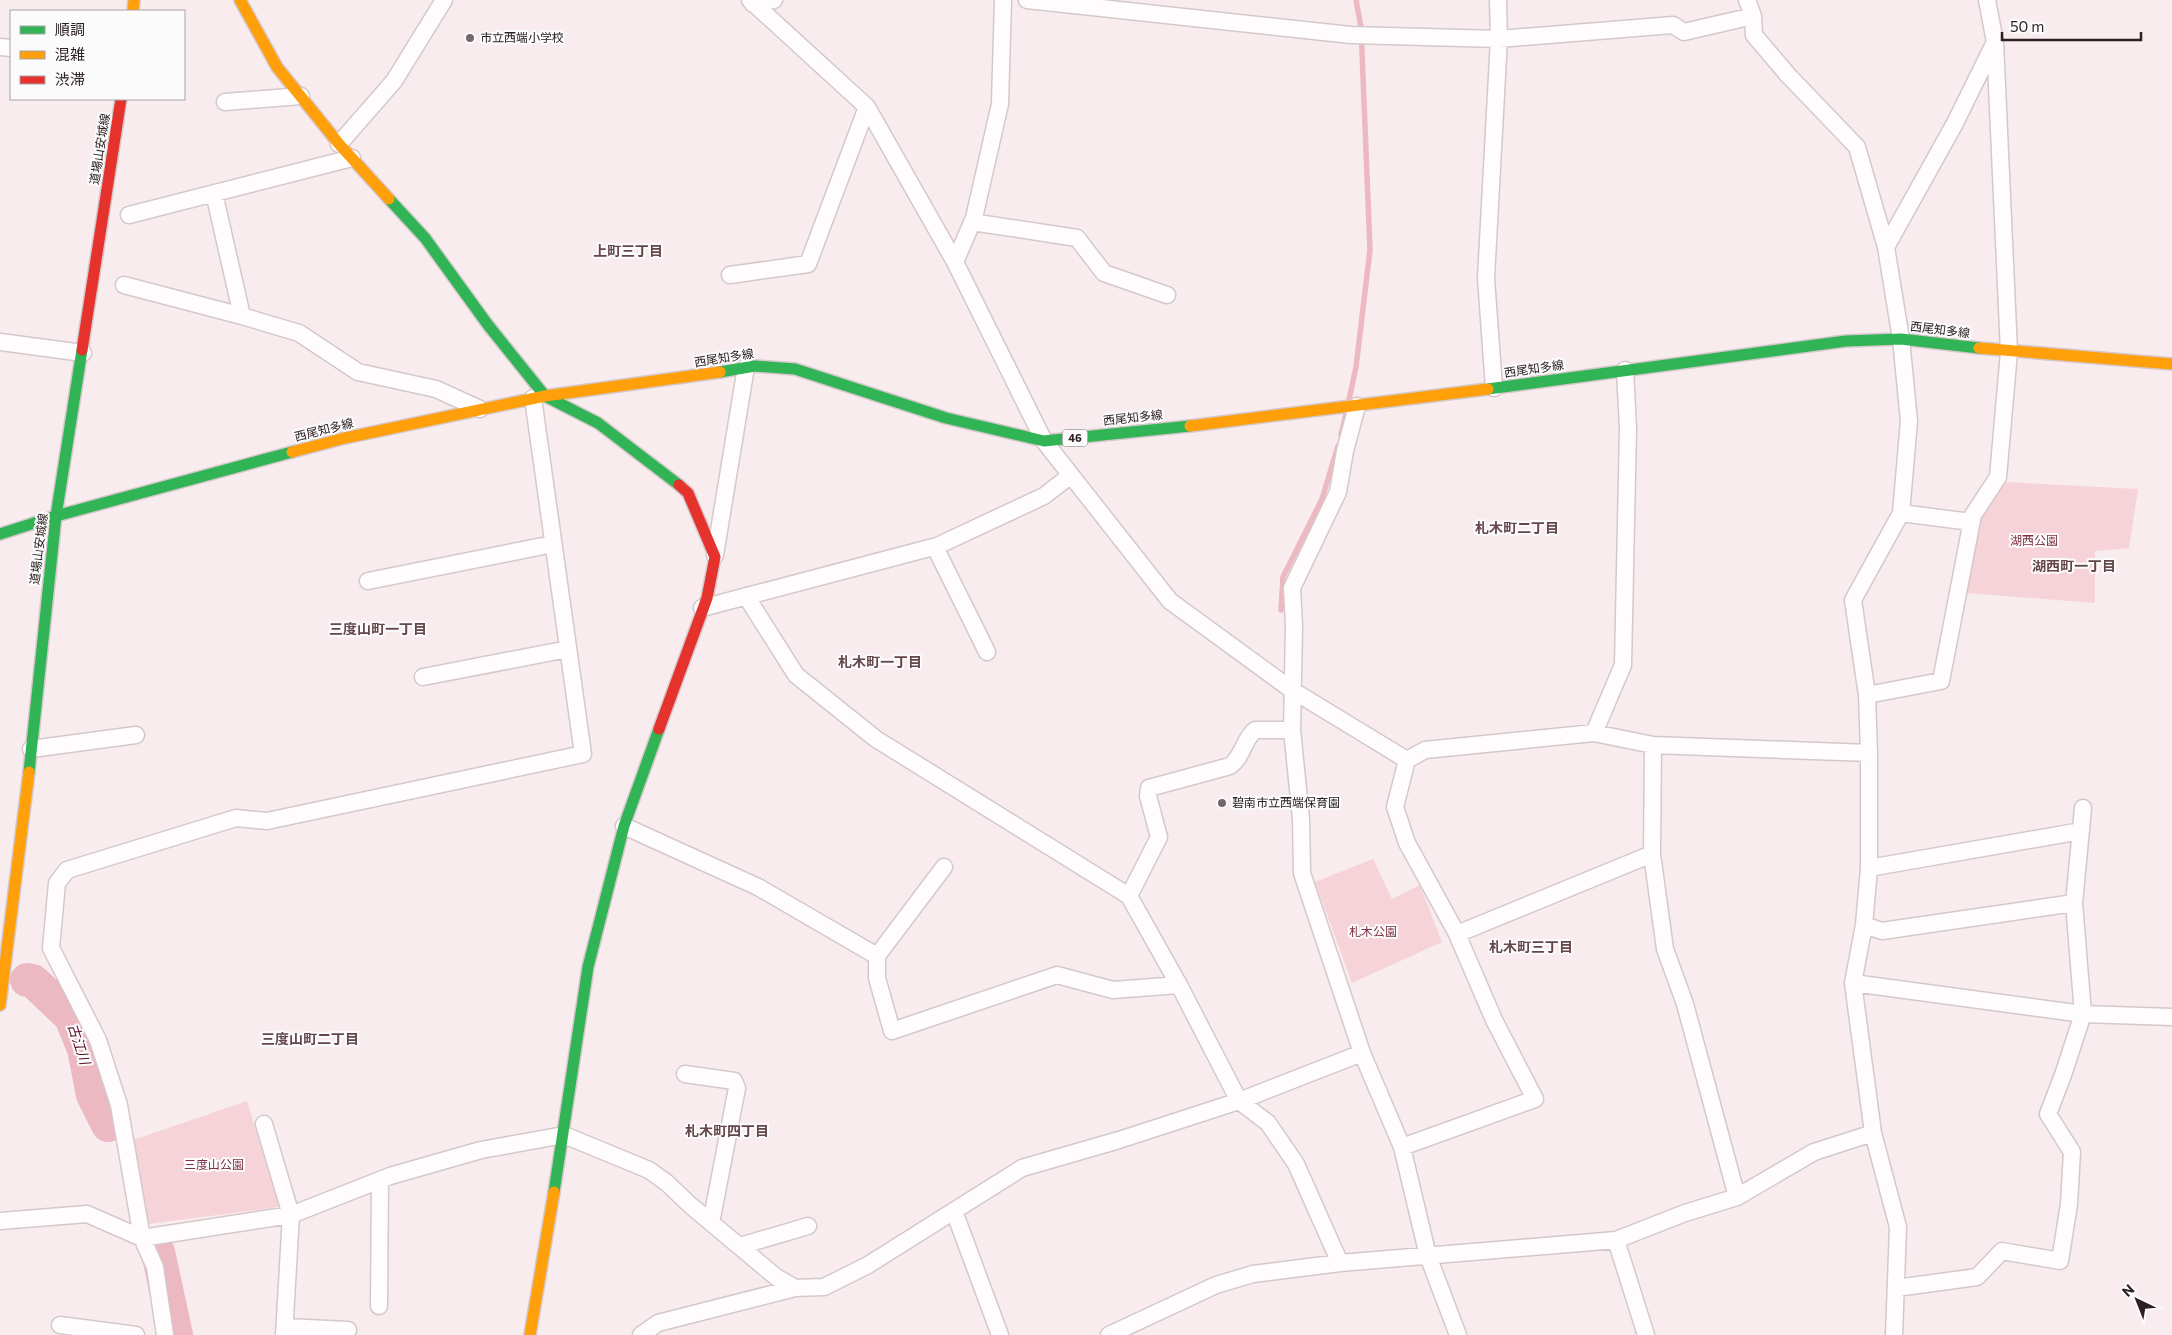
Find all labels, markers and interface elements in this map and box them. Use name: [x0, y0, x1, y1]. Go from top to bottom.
legend: [10, 10, 185, 100]
scale bar: [2002, 10, 2141, 42]
text: 50 m: [2010, 17, 2044, 35]
text: 順調: [55, 20, 85, 38]
place label: 市立西端小学校: [480, 30, 564, 44]
marker: 市立西端小学校: [464, 32, 476, 44]
text: 混雑: [55, 45, 85, 63]
text: 渋滞: [55, 70, 85, 88]
street label: 道場山安城線: [86, 112, 112, 186]
district label: 上町三丁目: [593, 242, 663, 259]
street label: 西尾知多線: [1909, 318, 1971, 340]
street label: 西尾知多線: [693, 345, 755, 369]
street label: 西尾知多線: [1503, 357, 1565, 379]
street label: 西尾知多線: [1102, 407, 1163, 427]
street label: 西尾知多線: [293, 415, 355, 443]
road number: 46: [1062, 429, 1088, 446]
street label: 道場山安城線: [27, 512, 49, 585]
district label: 札木町二丁目: [1475, 519, 1559, 536]
park label: 湖西公園: [2010, 533, 2058, 547]
district label: 湖西町一丁目: [2032, 557, 2116, 574]
district label: 三度山町一丁目: [329, 620, 427, 637]
district label: 札木町一丁目: [838, 653, 922, 670]
place label: 碧南市立西端保育園: [1232, 795, 1340, 809]
marker: 碧南市立西端保育園: [1216, 797, 1228, 809]
park label: 札木公園: [1349, 924, 1397, 938]
district label: 札木町三丁目: [1489, 938, 1573, 955]
water label: 古江川: [65, 1021, 95, 1068]
district label: 三度山町二丁目: [261, 1030, 359, 1047]
district label: 札木町四丁目: [685, 1122, 769, 1139]
park label: 三度山公園: [184, 1157, 244, 1171]
north arrow: [2112, 1275, 2162, 1325]
text: N: [2118, 1280, 2137, 1300]

